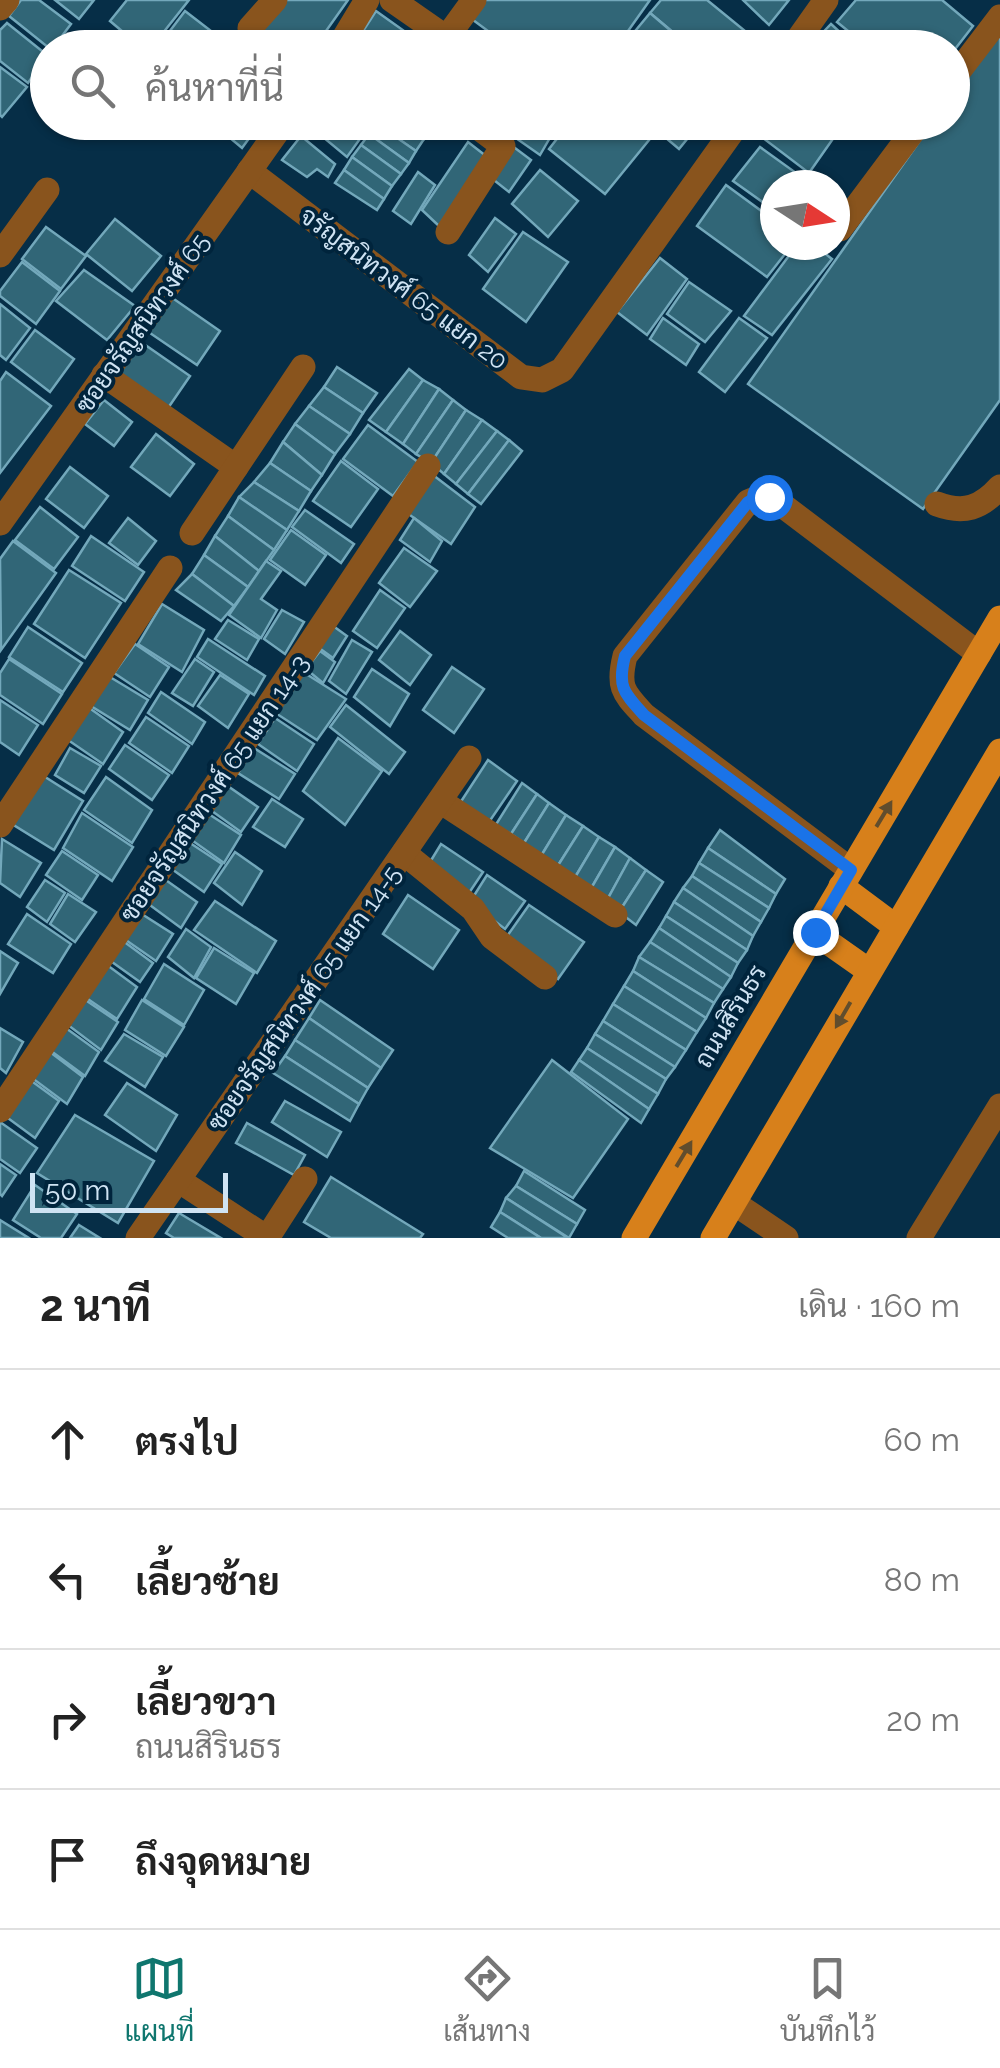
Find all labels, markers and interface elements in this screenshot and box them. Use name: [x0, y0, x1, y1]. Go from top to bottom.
search box: [30, 30, 970, 140]
icon: search: [65, 58, 120, 113]
text: ค้นหาที่นี่: [145, 65, 284, 110]
north arrow: [760, 170, 850, 260]
street label: จรัญสนิทวงศ์ 65 แยก 20: [294, 199, 515, 377]
street label: ซอยจรัญสนิทวงศ์ 65: [67, 226, 216, 419]
route start: [747, 475, 793, 521]
street label: ซอยจรัญสนิทวงศ์ 65 แยก 14-3: [112, 648, 315, 928]
one-way arrow: [875, 800, 892, 828]
street label: ซอยจรัญสนิทวงศ์ 65 แยก 14-5: [199, 859, 408, 1137]
route end: [793, 910, 839, 956]
street label: ถนนสิรินธร: [688, 959, 772, 1073]
one-way arrow: [835, 1001, 852, 1029]
one-way arrow: [675, 1140, 692, 1168]
scale bar: [30, 1168, 228, 1212]
text: 50 m: [45, 1174, 110, 1207]
text: 2 นาที: [40, 1282, 151, 1331]
text: เดิน · 160 m: [798, 1287, 960, 1324]
icon: ahead: [40, 1412, 95, 1467]
text: ตรงไป: [135, 1419, 239, 1464]
text: 60 m: [884, 1421, 960, 1458]
icon: left: [40, 1552, 95, 1607]
text: เลี้ยวซ้าย: [135, 1559, 280, 1604]
text: 80 m: [884, 1561, 960, 1598]
text: เลี้ยวขวา: [135, 1679, 277, 1724]
icon: right: [40, 1692, 95, 1747]
text: 20 m: [886, 1701, 960, 1738]
text: ถนนสิรินธร: [135, 1728, 282, 1765]
icon: arrive: [40, 1832, 95, 1887]
text: ถึงจุดหมาย: [135, 1839, 311, 1884]
tab: แผนที่: [124, 1951, 194, 2048]
tab: เส้นทาง: [443, 1951, 531, 2048]
tab: บันทึกไว้: [780, 1951, 875, 2048]

